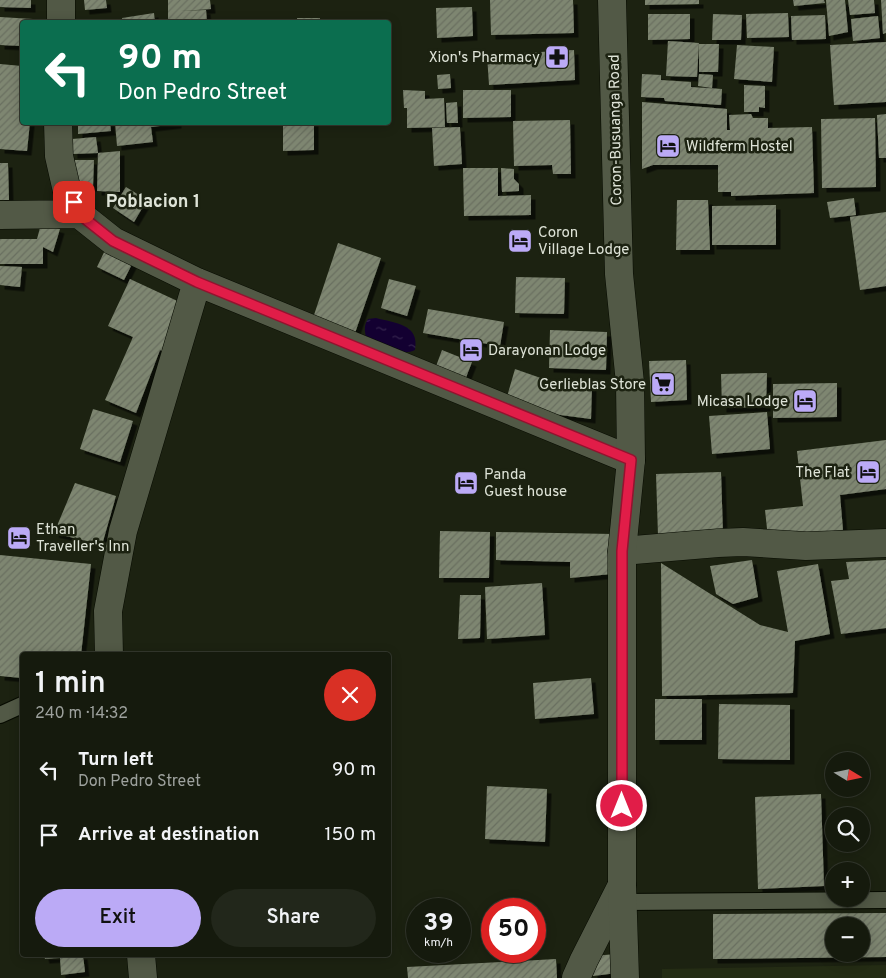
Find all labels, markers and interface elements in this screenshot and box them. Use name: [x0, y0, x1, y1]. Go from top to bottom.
text: 90 m: [118, 37, 202, 81]
icon: left: [35, 40, 100, 105]
pharmacy icon: Xion's Pharmacy: [544, 44, 570, 70]
place label: Xion's Pharmacy: [429, 49, 540, 68]
street label: Coron-Busuanga Road: [606, 54, 627, 206]
text: Don Pedro Street: [118, 80, 287, 107]
hotel icon: Wildferm Hostel: [655, 133, 681, 159]
place label: Wildferm Hostel: [686, 138, 793, 157]
pin: [53, 181, 95, 223]
icon: arrive: [60, 188, 88, 216]
district label: Poblacion 1: [106, 191, 200, 214]
place label: Coron Village Lodge: [538, 224, 629, 260]
hotel icon: Coron Village Lodge: [507, 228, 533, 254]
hotel icon: Darayonan Lodge: [458, 337, 484, 363]
place label: Darayonan Lodge: [488, 342, 606, 361]
supermarket icon: Gerlieblas Store: [650, 371, 676, 397]
place label: Gerlieblas Store: [539, 376, 646, 395]
hotel icon: Micasa Lodge: [792, 388, 818, 414]
place label: Micasa Lodge: [697, 393, 788, 412]
hotel icon: The Flat: [855, 459, 881, 485]
place label: The Flat: [795, 464, 850, 483]
place label: Panda Guest house: [484, 466, 567, 502]
hotel icon: Panda Guest house: [453, 470, 479, 496]
place label: Ethan Traveller's Inn: [36, 521, 130, 557]
hotel icon: Ethan Traveller's Inn: [6, 525, 32, 551]
text: 1 min: [35, 666, 106, 703]
button: close: [324, 669, 376, 721]
text: 240 m · 14:32: [35, 704, 128, 724]
text: Turn left: [78, 748, 154, 772]
north arrow: [825, 752, 870, 798]
map controls: [825, 752, 870, 962]
icon: left: [35, 756, 63, 784]
text: 90 m: [332, 758, 376, 782]
text: Don Pedro Street: [78, 772, 201, 792]
position arrow: [595, 779, 647, 831]
button: search: [825, 807, 870, 852]
icon: arrive: [35, 821, 63, 849]
text: Arrive at destination: [78, 823, 259, 847]
text: 150 m: [324, 823, 376, 847]
button: +: [825, 862, 870, 907]
button: Exit: [35, 889, 201, 947]
button: Share: [211, 889, 376, 947]
speed limit sign: 50: [481, 898, 546, 963]
text: 39: [423, 908, 454, 940]
button: −: [825, 917, 870, 962]
text: km/h: [424, 935, 453, 951]

